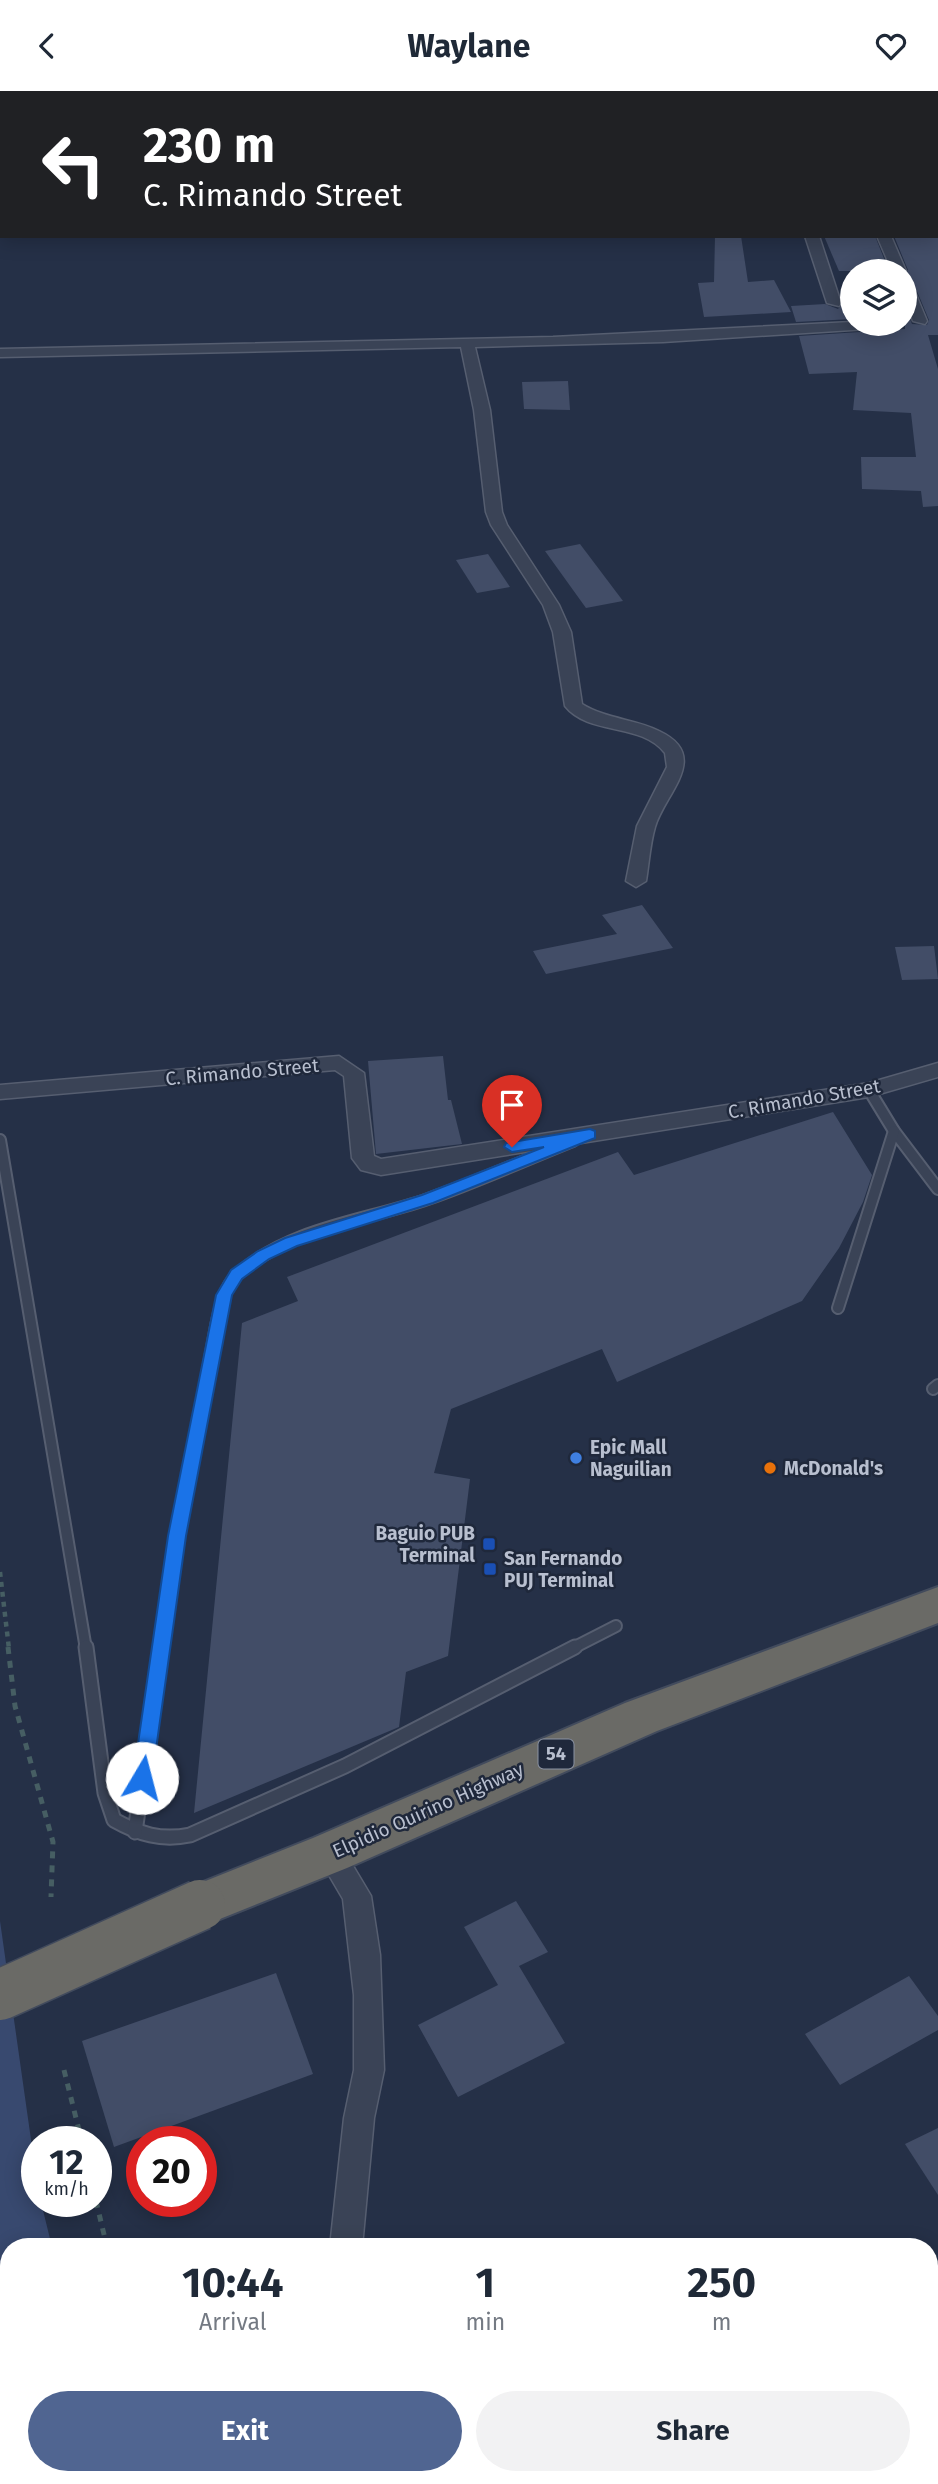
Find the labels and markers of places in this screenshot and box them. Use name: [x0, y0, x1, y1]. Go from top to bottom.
pin: [482, 1075, 542, 1147]
place label: Epic Mall Naguilian: [590, 1436, 672, 1481]
marker: Epic Mall Naguilian: [568, 1450, 584, 1466]
place label: McDonald's: [784, 1457, 883, 1480]
marker: McDonald's: [762, 1460, 778, 1476]
place label: Baguio PUB Terminal: [375, 1522, 475, 1567]
marker: Baguio PUB Terminal: [481, 1536, 497, 1552]
place label: San Fernando PUJ Terminal: [504, 1547, 622, 1592]
marker: San Fernando PUJ Terminal: [482, 1561, 498, 1577]

